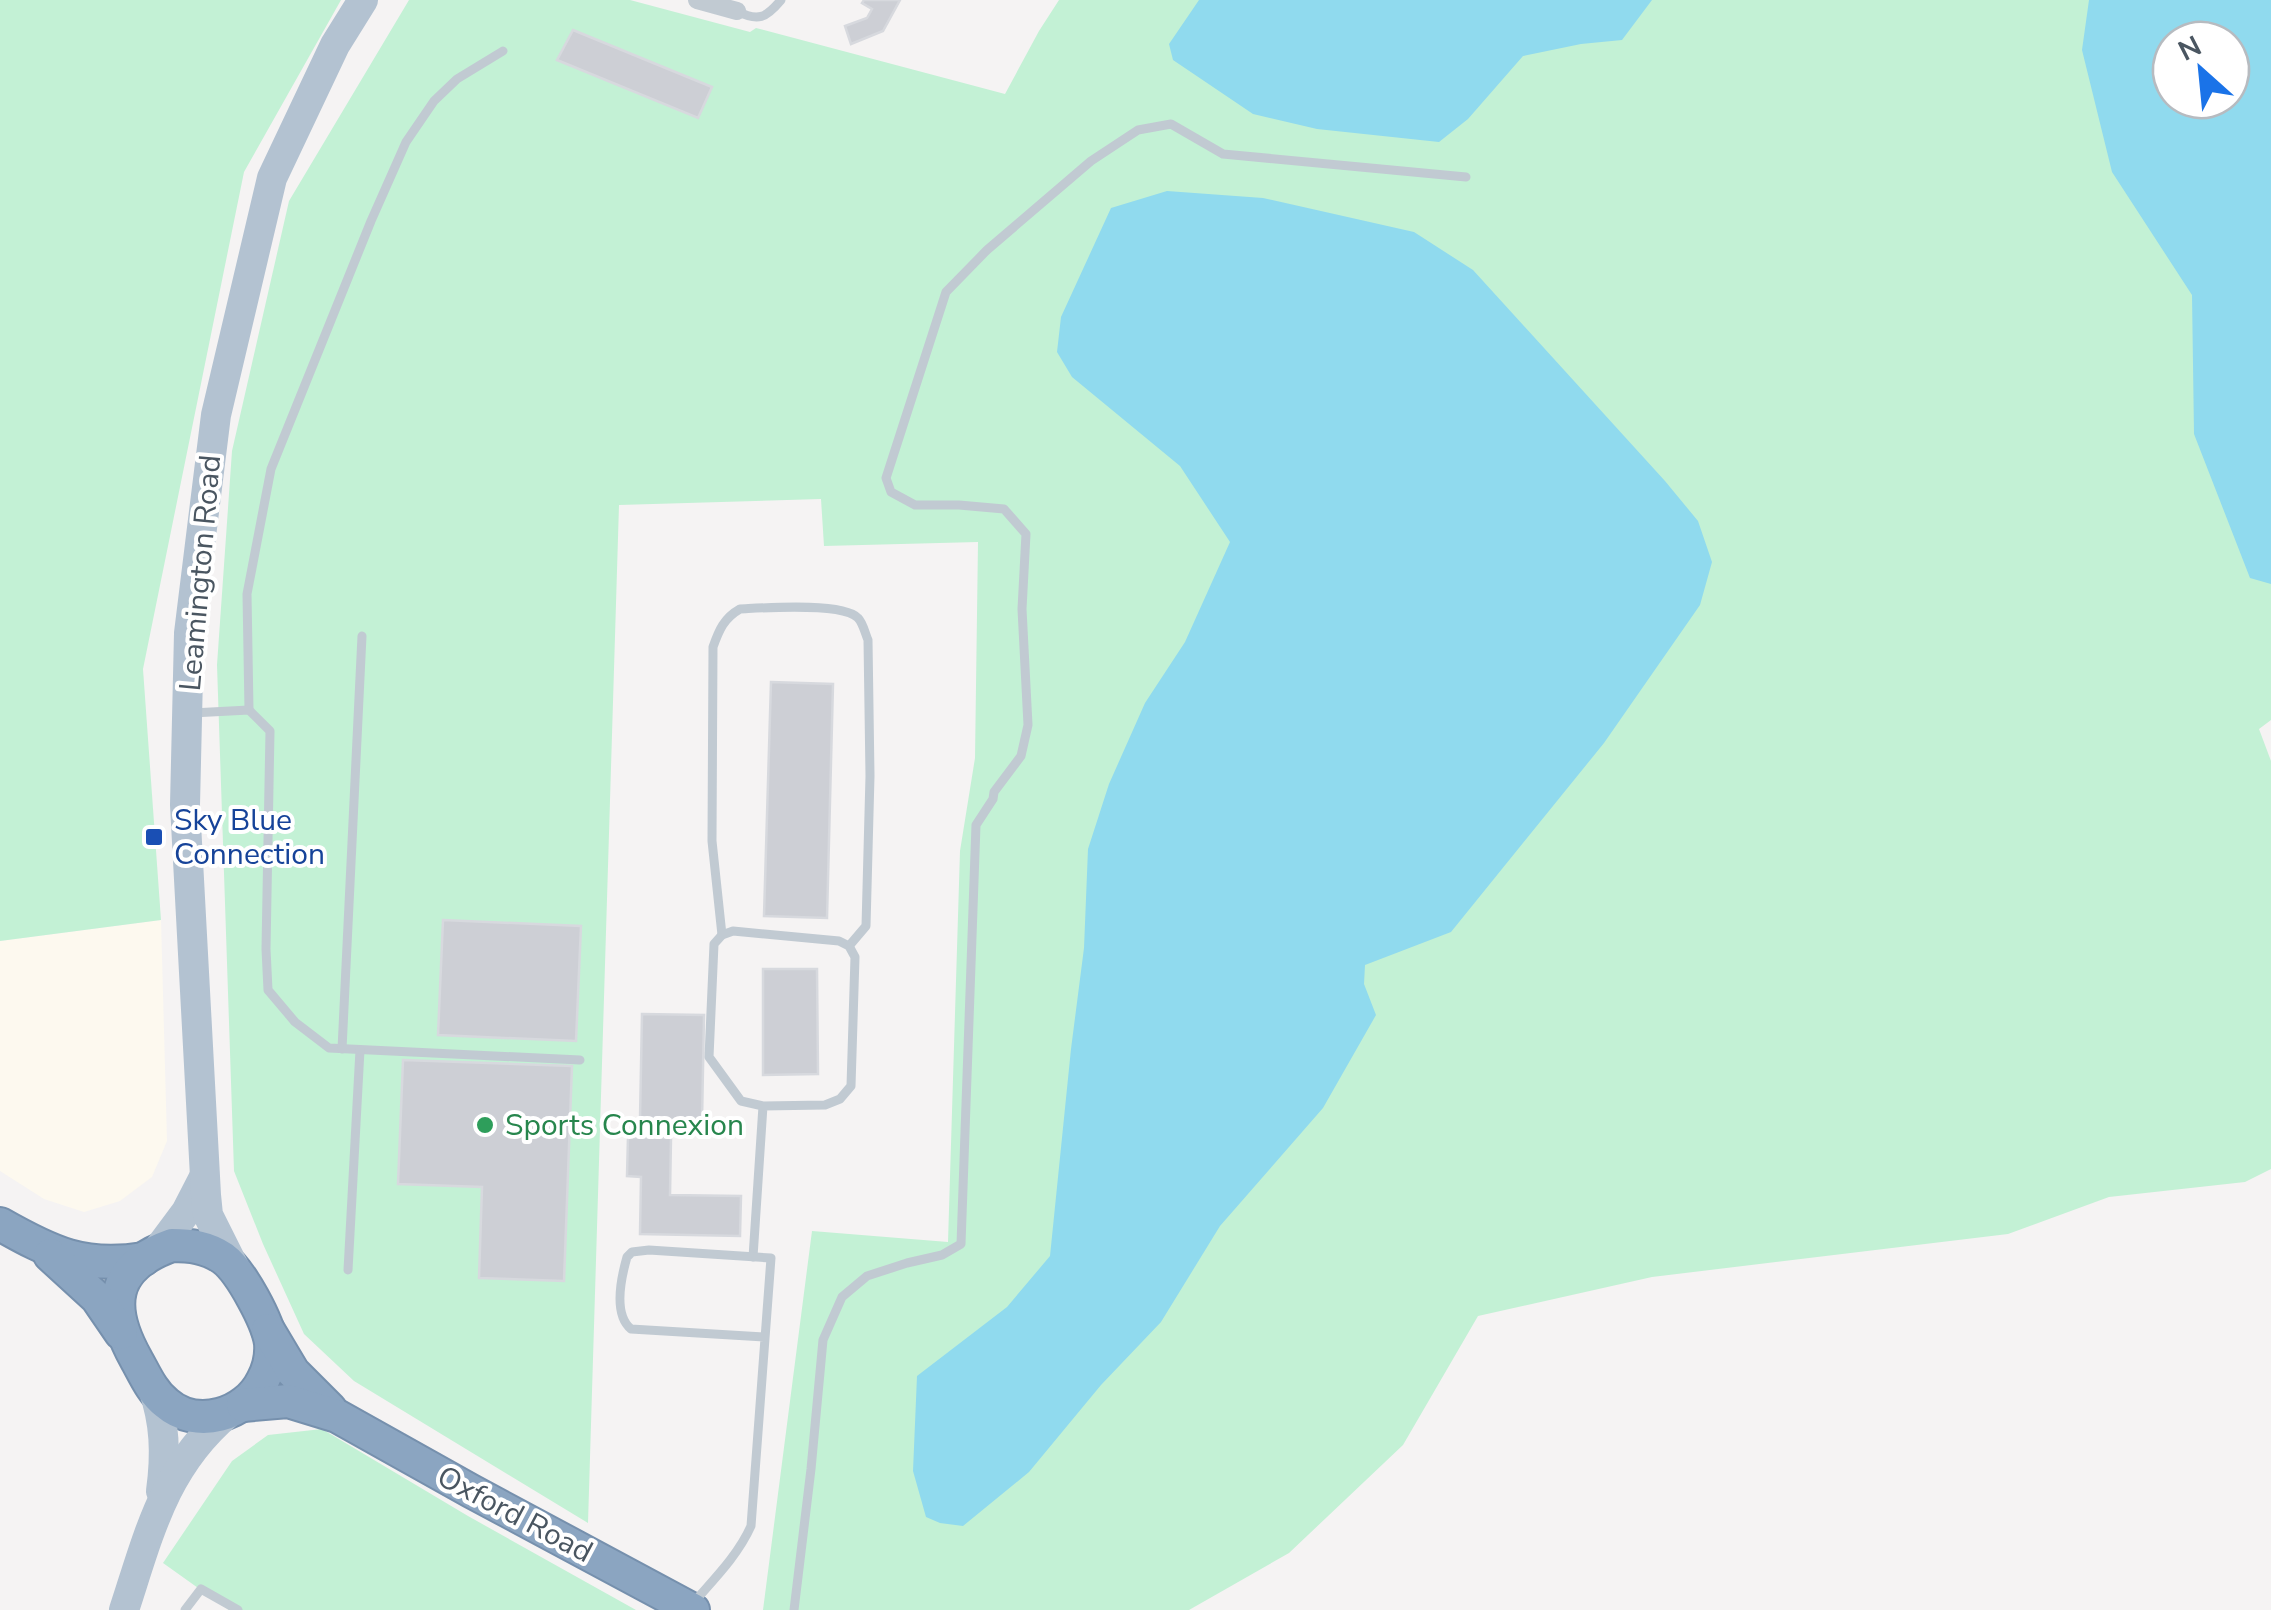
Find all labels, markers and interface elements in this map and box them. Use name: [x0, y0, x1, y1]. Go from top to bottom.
north arrow: [2151, 20, 2251, 120]
text: N: [2172, 27, 2208, 70]
street label: Leamington Road: [170, 453, 231, 693]
place label: Sky Blue Connection: [174, 800, 325, 875]
marker: Sky Blue Connection: [143, 826, 165, 848]
place label: Sports Connexion: [505, 1105, 744, 1146]
marker: Sports Connexion: [474, 1114, 496, 1136]
street label: Oxford Road: [430, 1456, 600, 1573]

